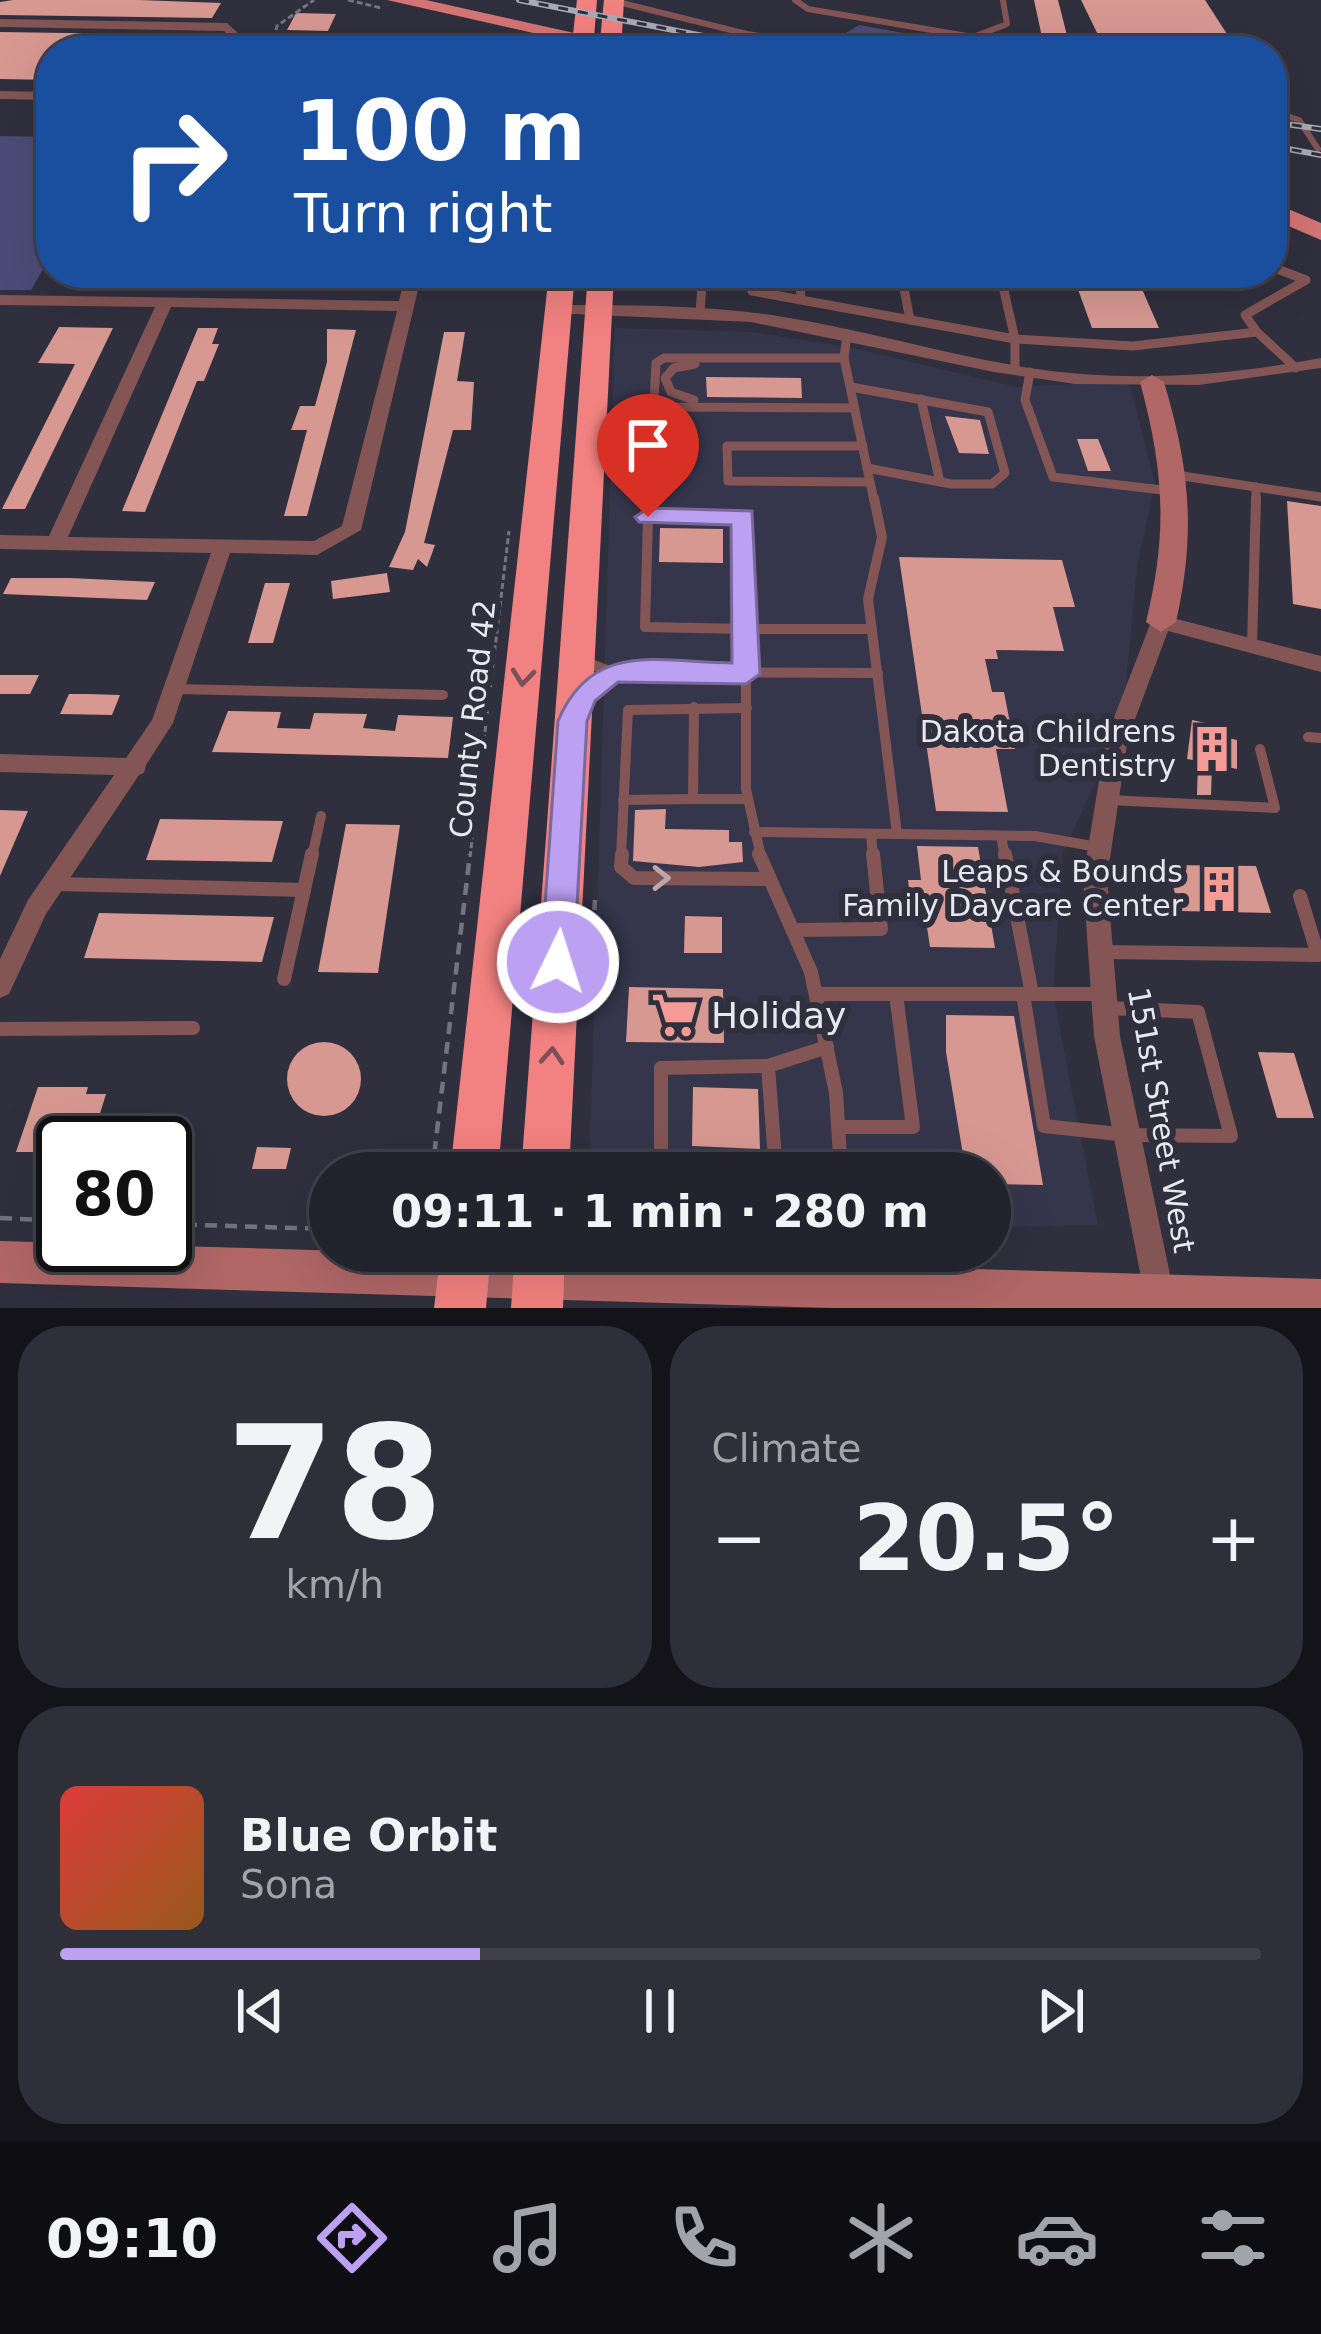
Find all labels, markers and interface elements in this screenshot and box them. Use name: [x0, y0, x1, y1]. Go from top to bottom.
text: 100 m: [294, 82, 586, 180]
icon: right: [96, 84, 252, 240]
text: Turn right: [294, 182, 553, 245]
pin: [597, 394, 699, 517]
icon: arrive: [615, 412, 681, 478]
street label: County Road 42: [443, 598, 502, 840]
one-way arrow: [511, 668, 536, 687]
place label: Dakota Childrens Dentistry: [920, 714, 1176, 783]
building icon: Dakota Childrens Dentistry: [1187, 724, 1237, 774]
place label: Leaps & Bounds Family Daycare Center: [842, 854, 1184, 923]
building icon: Leaps & Bounds Family Daycare Center: [1194, 864, 1244, 914]
one-way arrow: [653, 865, 671, 891]
position arrow: [495, 899, 621, 1025]
street label: 151st Street West: [1121, 985, 1202, 1255]
supermarket icon: Holiday: [650, 990, 700, 1040]
place label: Holiday: [711, 995, 846, 1036]
one-way arrow: [539, 1046, 565, 1065]
speed limit sign: 80: [36, 1116, 192, 1272]
text: 09:11 · 1 min · 280 m: [391, 1185, 929, 1238]
text: 78: [226, 1393, 443, 1575]
text: Climate: [712, 1426, 862, 1471]
text: 20.5°: [853, 1486, 1120, 1591]
text: −: [712, 1500, 767, 1577]
text: +: [1206, 1500, 1261, 1577]
text: km/h: [286, 1562, 384, 1607]
text: Blue Orbit: [240, 1809, 498, 1862]
text: Sona: [240, 1862, 337, 1907]
icon: previous: [227, 1978, 293, 2044]
icon: pause: [627, 1978, 693, 2044]
icon: next: [1028, 1978, 1094, 2044]
icon: directions: [310, 2196, 394, 2280]
icon: music: [486, 2196, 570, 2280]
icon: phone: [662, 2196, 746, 2280]
icon: climate: [839, 2196, 923, 2280]
icon: car: [1015, 2196, 1099, 2280]
icon: filters: [1191, 2196, 1275, 2280]
text: 09:10: [46, 2207, 218, 2270]

